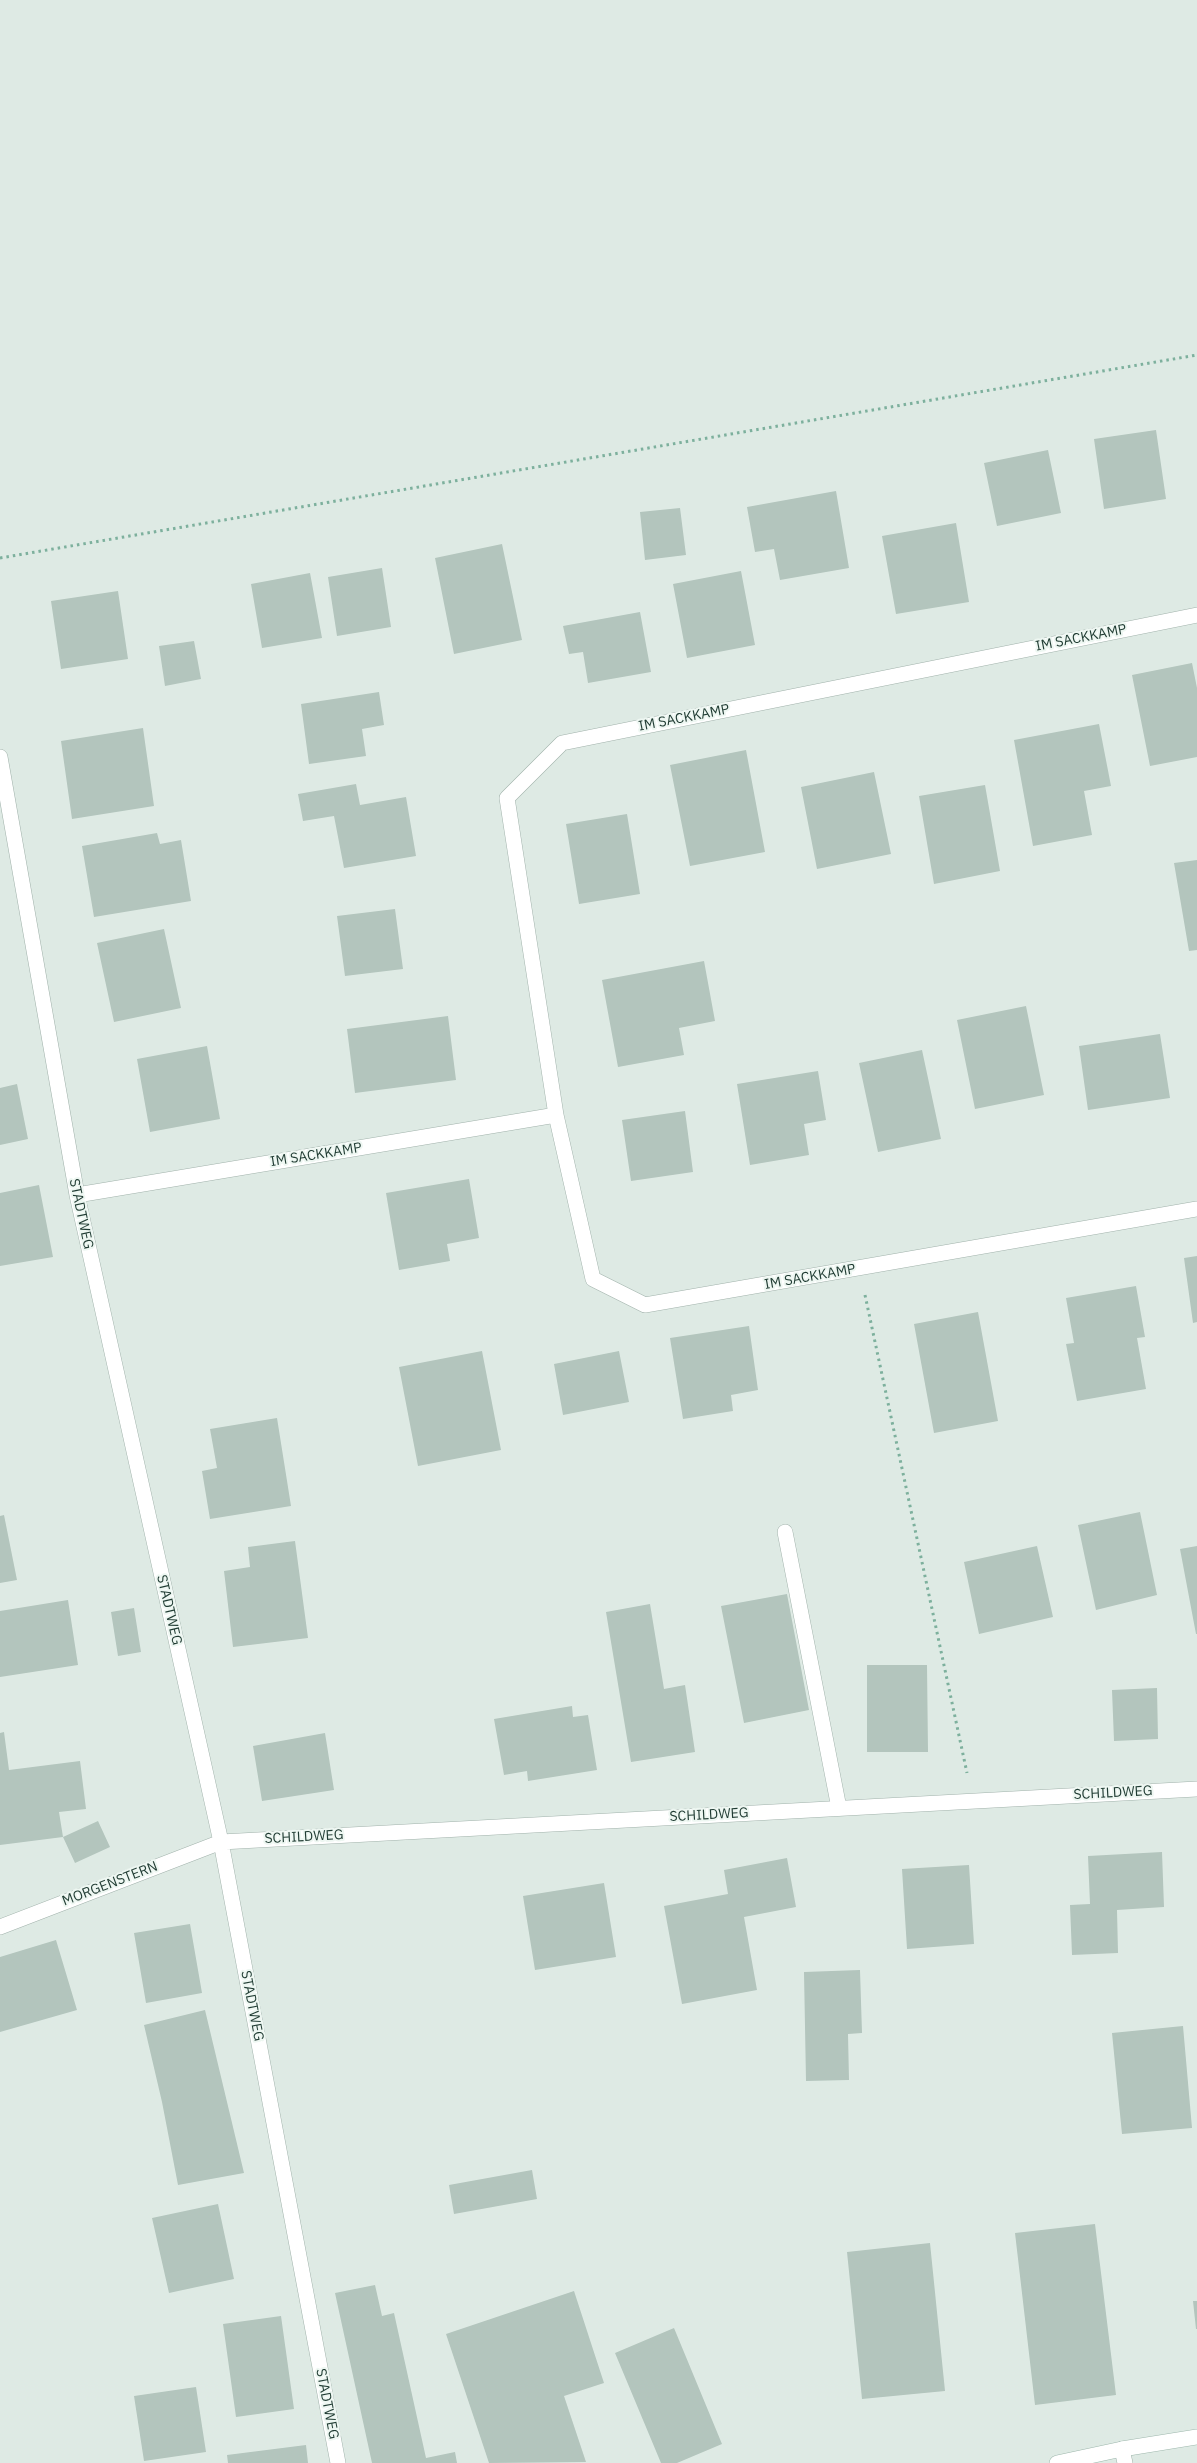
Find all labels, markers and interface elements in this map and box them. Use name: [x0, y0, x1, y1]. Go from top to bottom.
street label: IM SACKKAMP: [1034, 621, 1128, 655]
street label: IM SACKKAMP: [637, 701, 731, 735]
street label: IM SACKKAMP: [269, 1139, 363, 1171]
street label: STADTWEG: [65, 1177, 97, 1251]
street label: IM SACKKAMP: [763, 1261, 857, 1293]
street label: STADTWEG: [153, 1573, 185, 1647]
street label: SCHILDWEG: [1073, 1783, 1153, 1803]
street label: SCHILDWEG: [669, 1805, 749, 1825]
street label: SCHILDWEG: [264, 1827, 344, 1847]
street label: MORGENSTERN: [60, 1858, 160, 1910]
street label: STADTWEG: [237, 1969, 267, 2043]
street label: STADTWEG: [312, 2367, 342, 2441]

